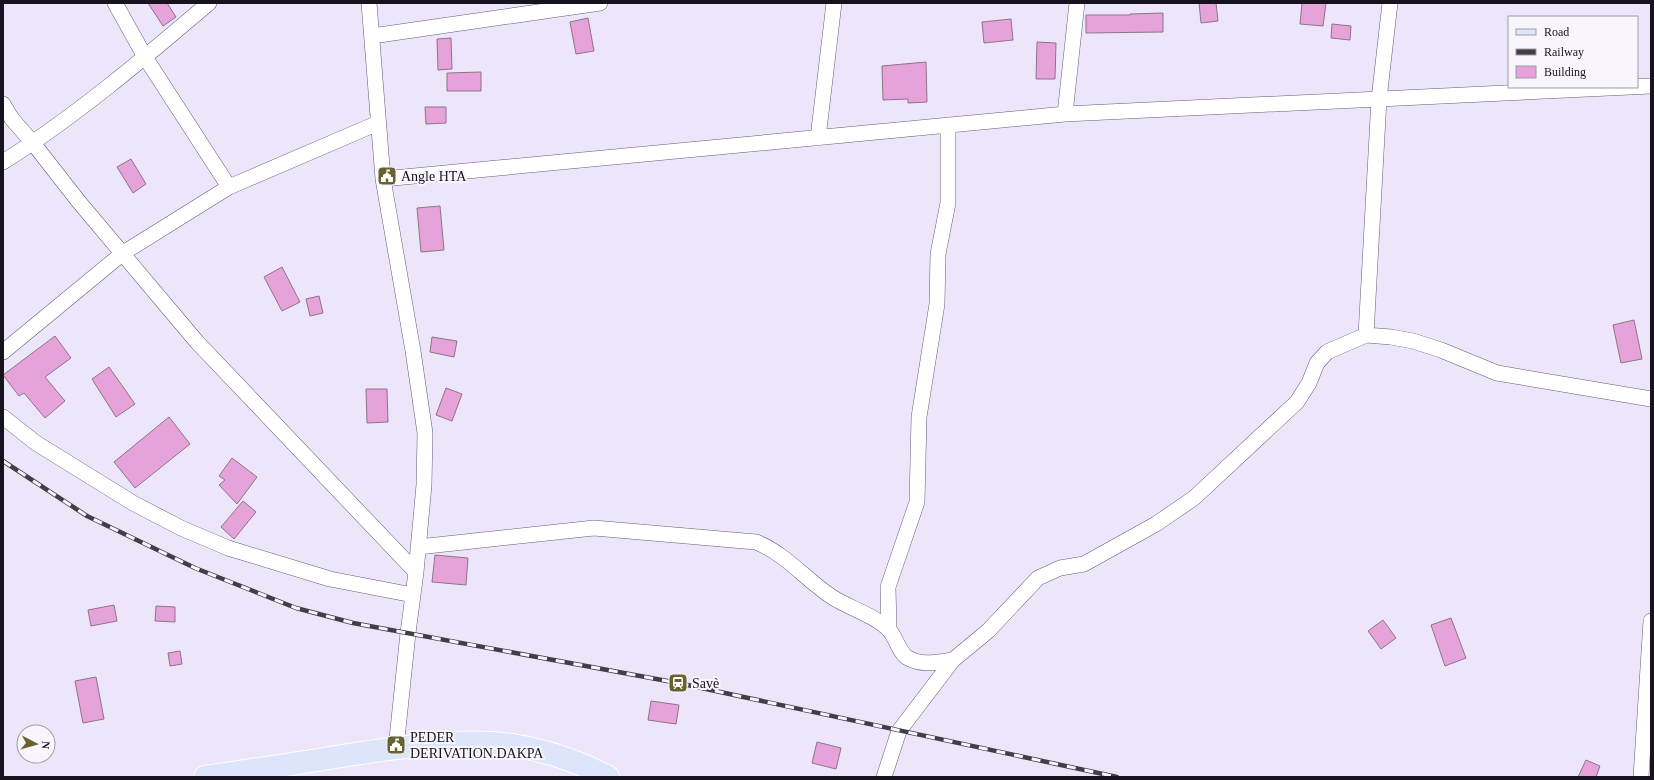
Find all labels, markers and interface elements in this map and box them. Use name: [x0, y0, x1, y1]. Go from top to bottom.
legend: [1508, 16, 1638, 88]
text: Road: [1544, 25, 1569, 39]
text: Railway: [1544, 45, 1584, 59]
text: Building: [1544, 65, 1586, 79]
public building icon: Angle HTA: [376, 165, 398, 187]
place label: Angle HTA: [401, 169, 467, 184]
station icon: Savè: [667, 672, 689, 694]
place label: Savè: [692, 676, 719, 691]
north arrow: [16, 724, 56, 764]
place label: PEDER DERIVATION.DAKPA: [410, 730, 544, 761]
public building icon: PEDER DERIVATION.DAKPA: [385, 734, 407, 756]
text: N: [40, 740, 52, 750]

